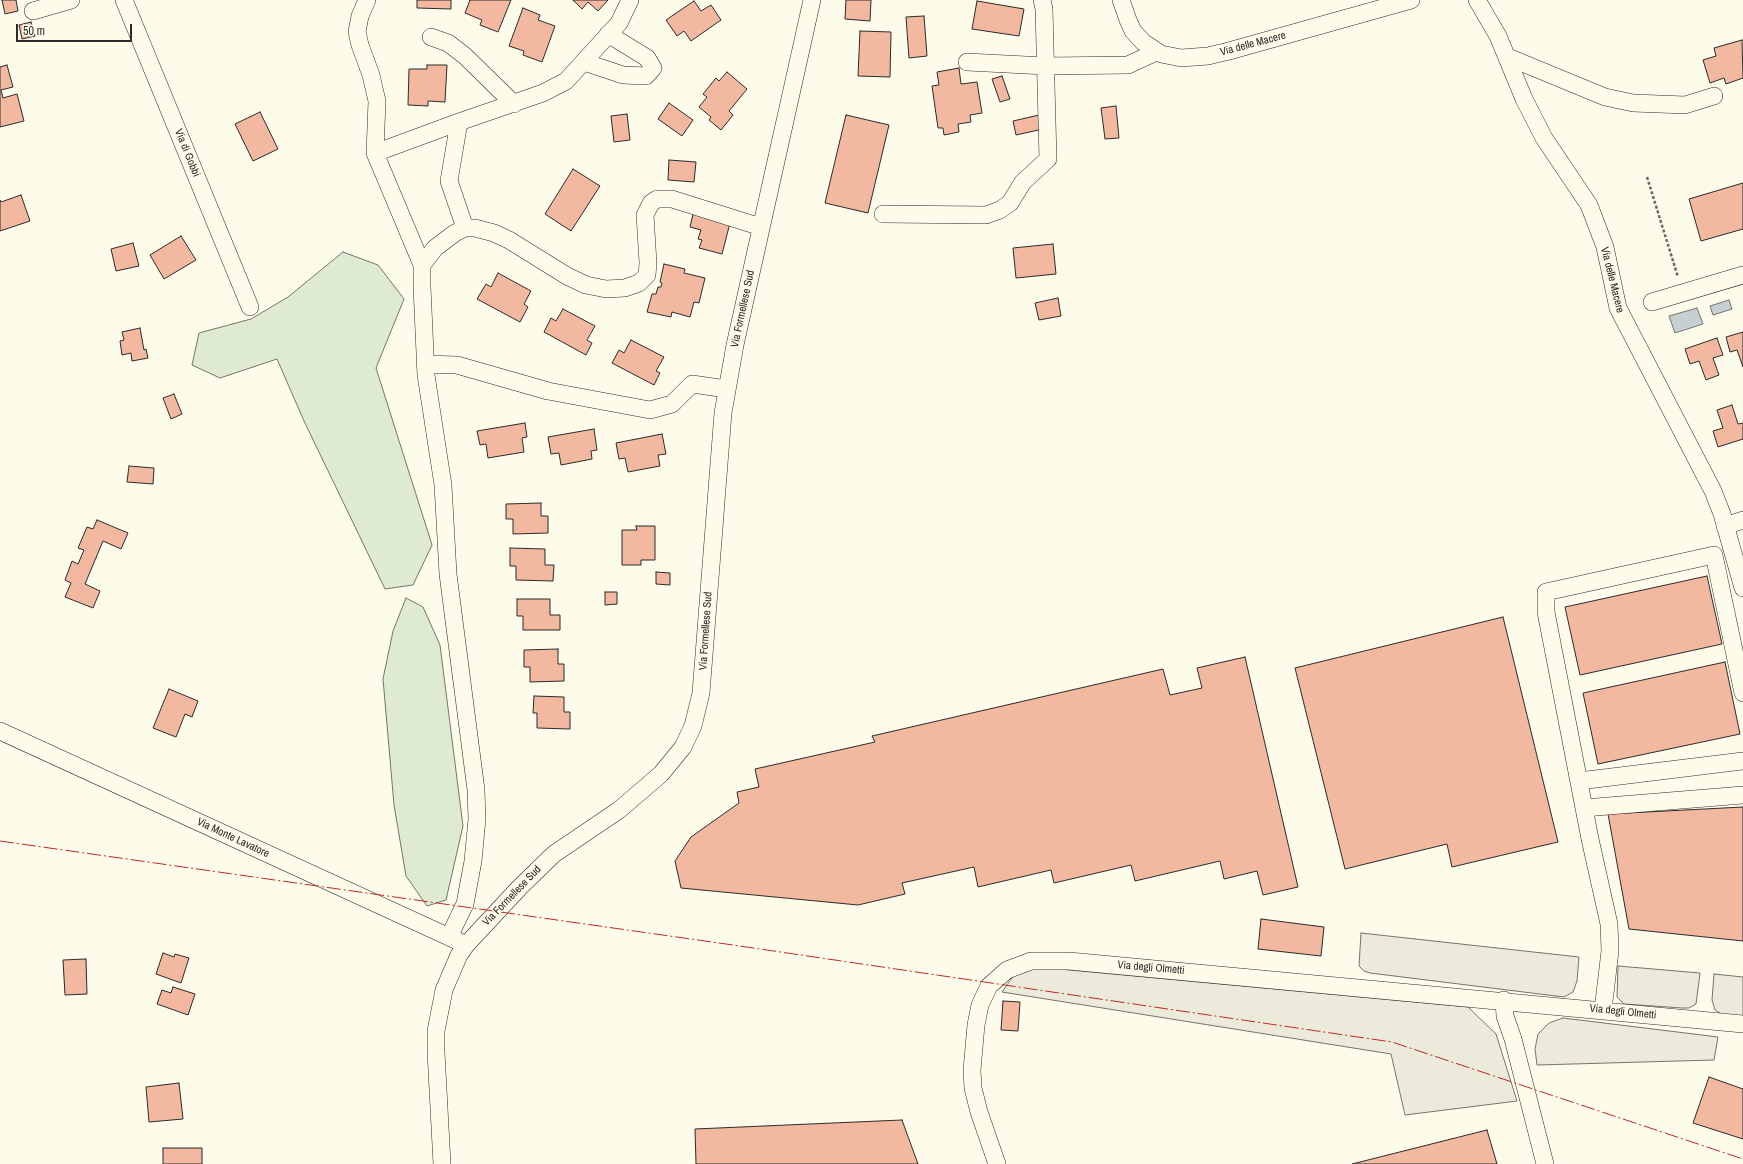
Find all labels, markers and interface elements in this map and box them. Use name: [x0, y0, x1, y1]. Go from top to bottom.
scale bar: [18, 16, 134, 42]
text: 50 m: [23, 23, 45, 39]
street label: Via delle Macere: [1219, 29, 1287, 59]
street label: Via di Gobbi: [171, 127, 203, 179]
street label: Via delle Macere: [1597, 246, 1627, 314]
street label: Via Formellese Sud: [728, 269, 758, 349]
street label: Via Formellese Sud: [697, 591, 715, 671]
street label: Via Monte Lavatore: [195, 815, 271, 861]
street label: Via Formellese Sud: [480, 863, 544, 929]
street label: Via degli Olmetti: [1117, 959, 1185, 977]
street label: Via degli Olmetti: [1589, 1002, 1657, 1022]

